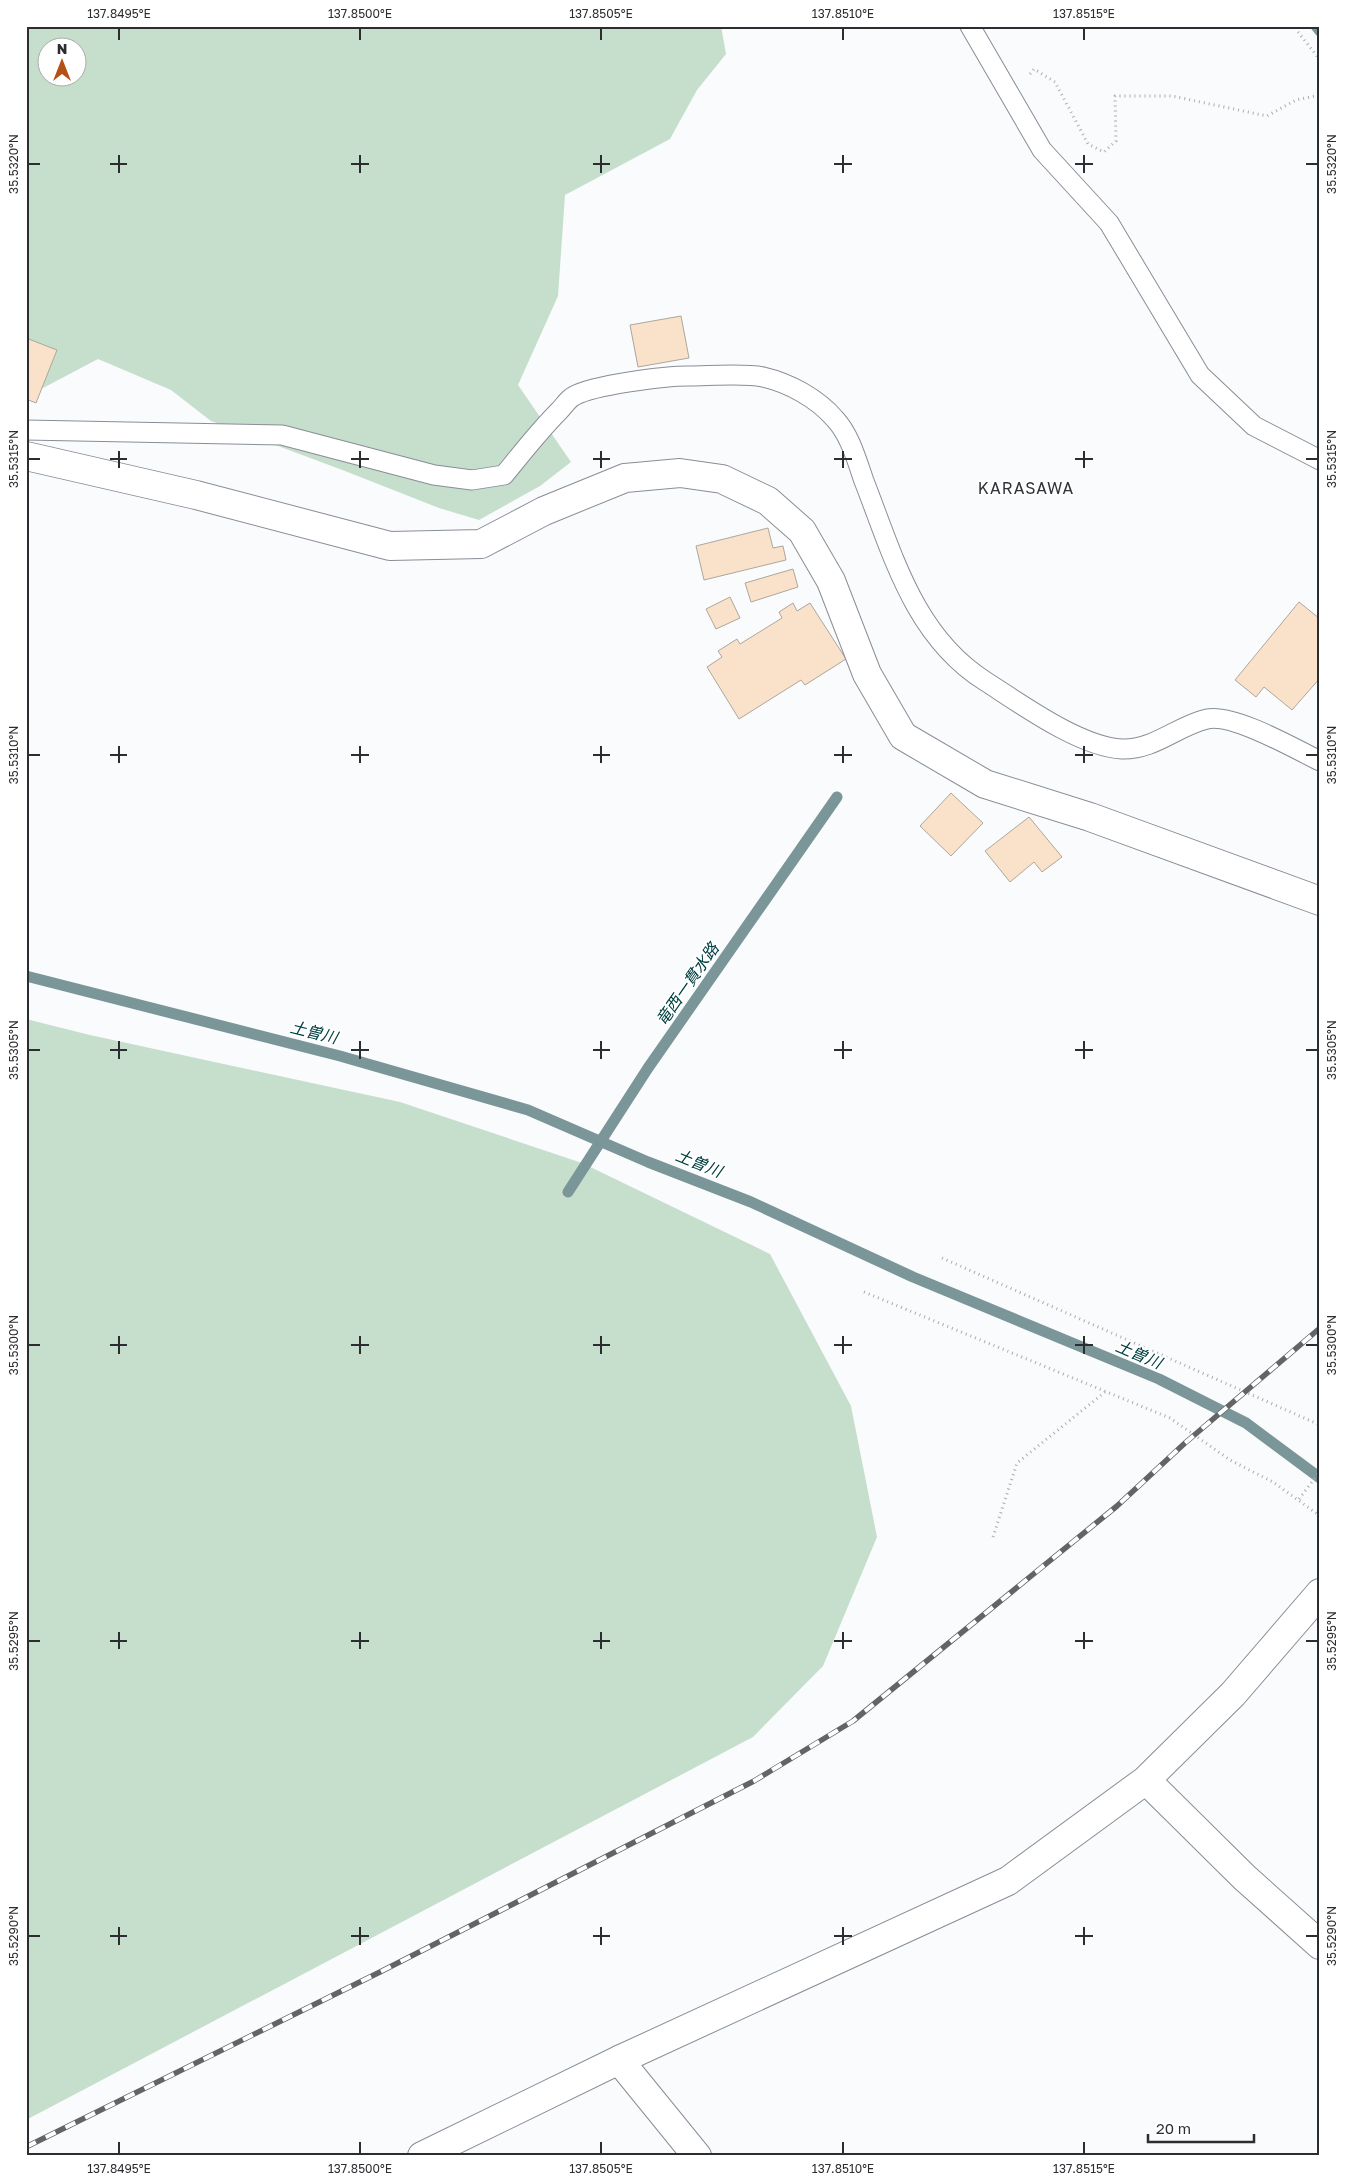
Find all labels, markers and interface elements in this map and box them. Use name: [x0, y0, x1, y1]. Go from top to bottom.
text: 137.8495°E: [87, 6, 151, 21]
text: 137.8500°E: [328, 6, 392, 21]
text: 137.8505°E: [569, 6, 633, 21]
text: 137.8510°E: [812, 6, 874, 21]
text: 137.8515°E: [1053, 6, 1115, 21]
north arrow: [38, 38, 88, 88]
text: N: [57, 40, 67, 57]
text: 35.5320°N: [6, 134, 21, 194]
text: 35.5320°N: [1324, 134, 1339, 194]
text: 35.5315°N: [6, 430, 21, 488]
text: 35.5315°N: [1324, 430, 1339, 488]
district label: KARASAWA: [978, 478, 1074, 498]
text: 35.5310°N: [6, 726, 21, 784]
text: 35.5310°N: [1324, 726, 1339, 784]
water label: 竜西一貫水路: [651, 937, 724, 1029]
water label: 土曽川: [288, 1016, 342, 1048]
text: 35.5305°N: [6, 1020, 21, 1080]
text: 35.5305°N: [1324, 1020, 1339, 1080]
water label: 土曽川: [673, 1145, 727, 1182]
text: 35.5300°N: [6, 1315, 21, 1375]
text: 35.5300°N: [1324, 1315, 1339, 1375]
water label: 土曽川: [1113, 1335, 1167, 1373]
text: 35.5295°N: [6, 1611, 21, 1671]
text: 35.5295°N: [1324, 1611, 1339, 1671]
text: 35.5290°N: [6, 1906, 21, 1966]
text: 35.5290°N: [1324, 1906, 1339, 1966]
scale bar: [1148, 2112, 1255, 2144]
text: 20 m: [1156, 2119, 1191, 2137]
text: 137.8495°E: [87, 2161, 151, 2176]
text: 137.8500°E: [328, 2161, 392, 2176]
text: 137.8505°E: [569, 2161, 633, 2176]
text: 137.8510°E: [812, 2161, 874, 2176]
text: 137.8515°E: [1053, 2161, 1115, 2176]

